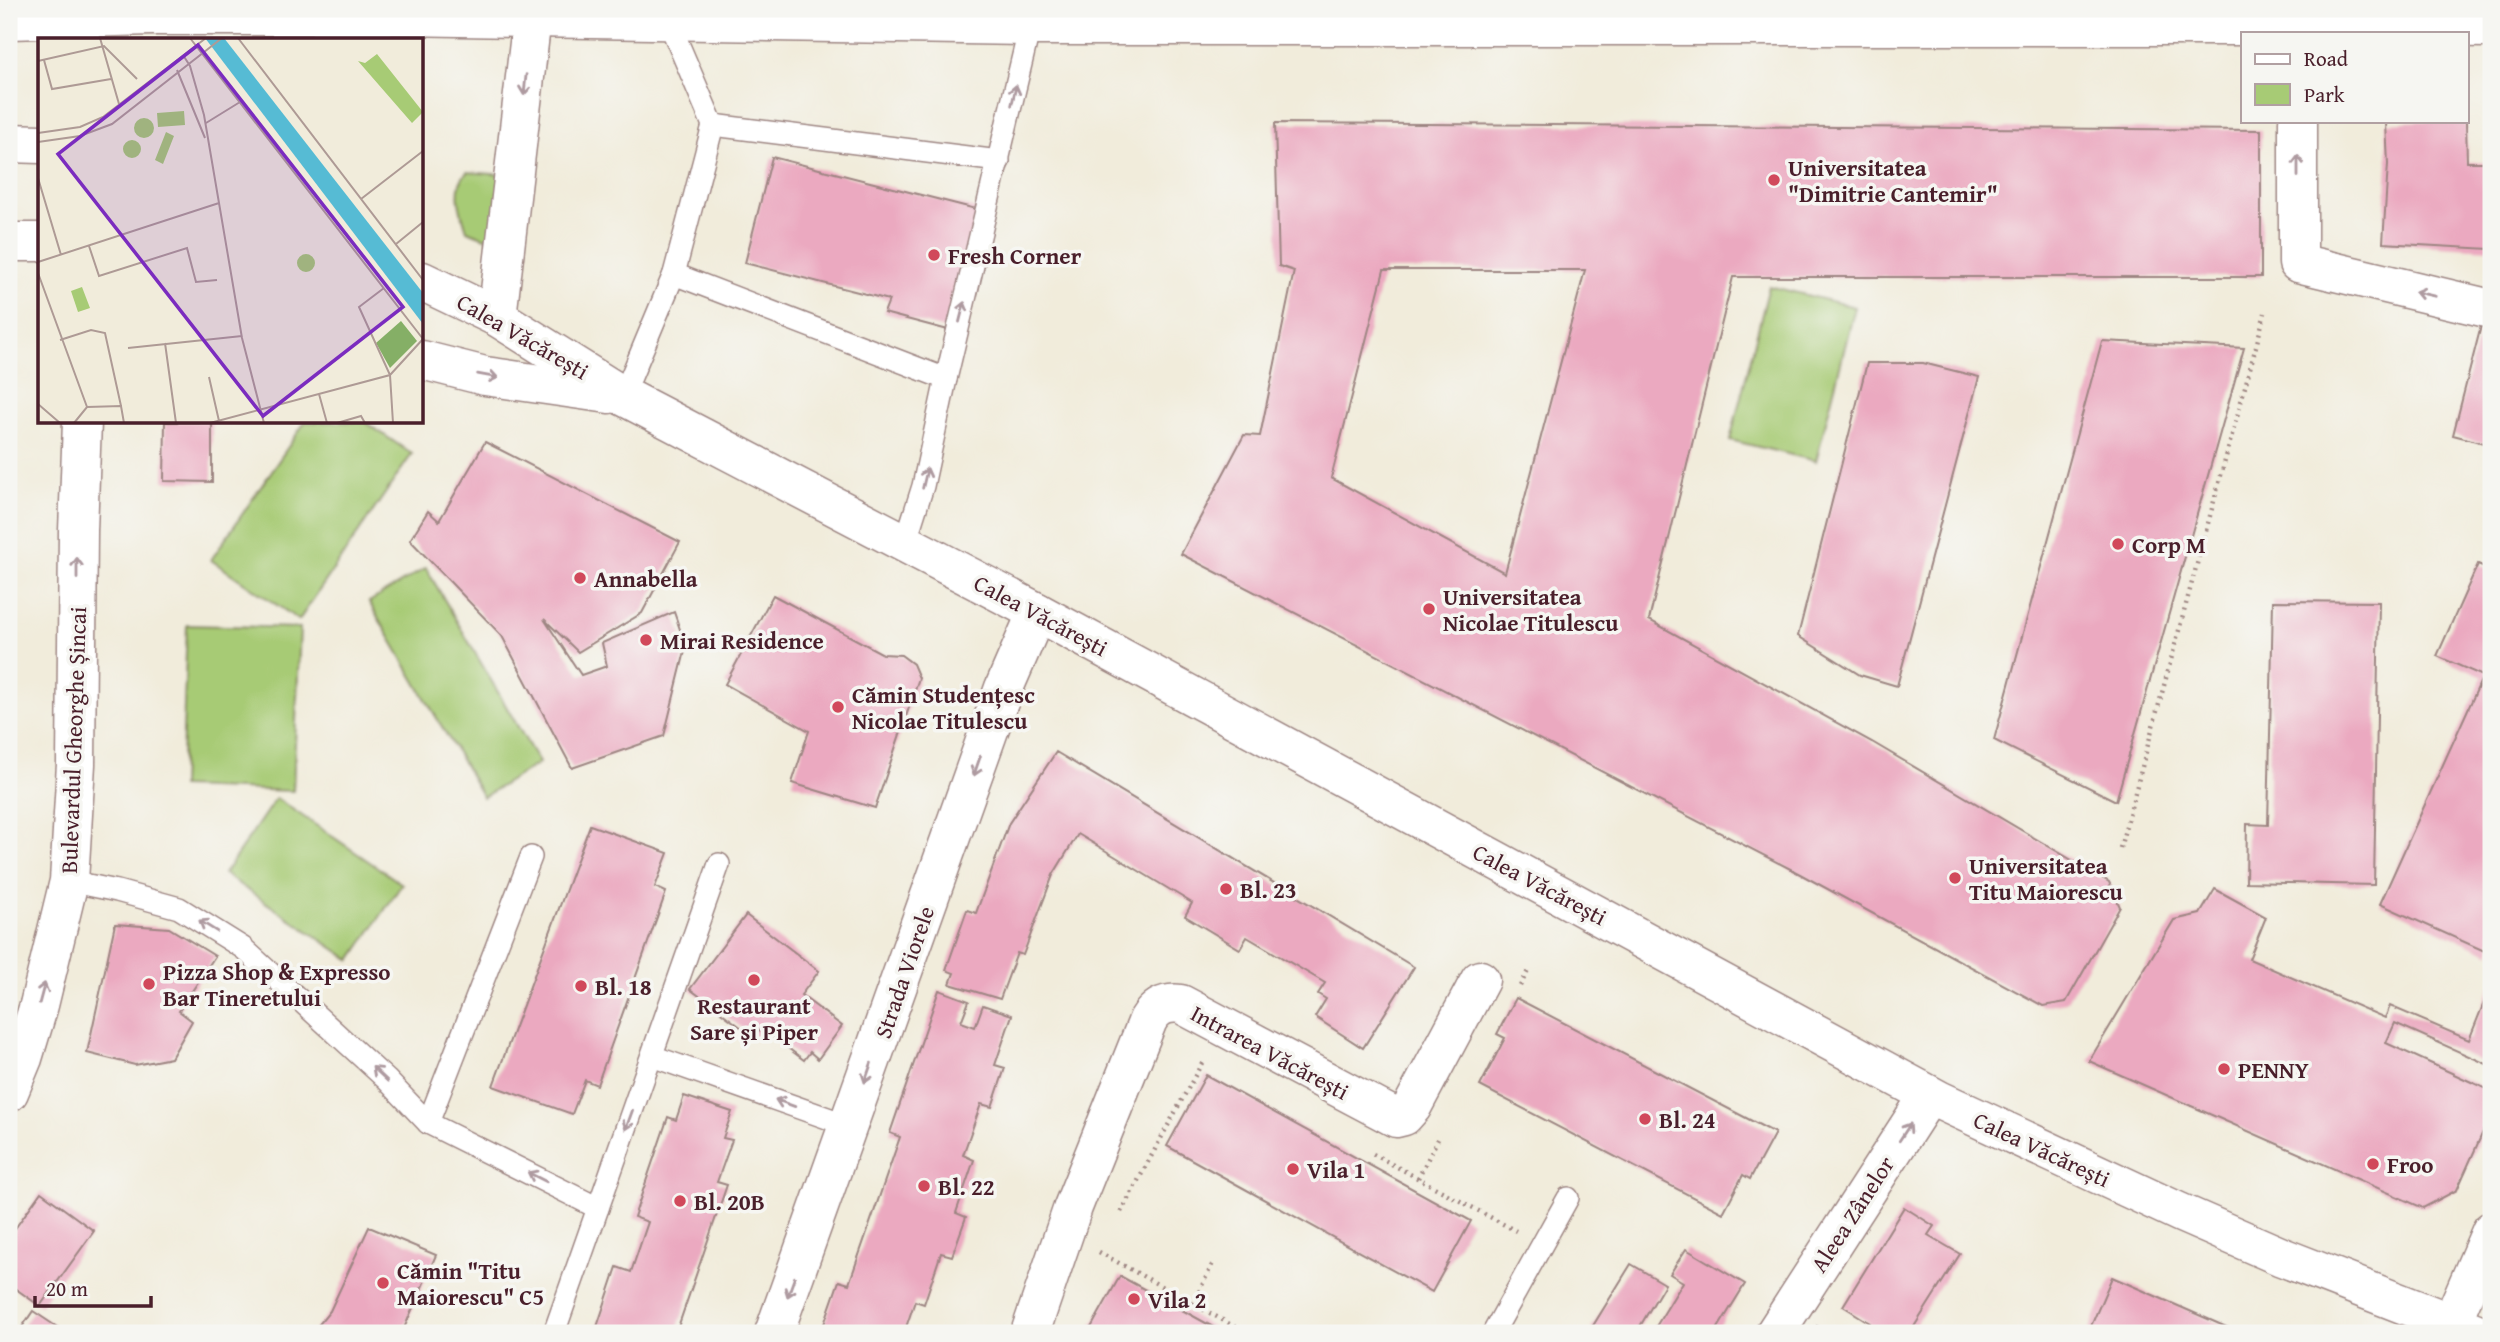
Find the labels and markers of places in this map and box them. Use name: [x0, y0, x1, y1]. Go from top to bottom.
place label: Universitatea "Dimitrie Cantemir": [1788, 151, 1998, 210]
marker: Universitatea "Dimitrie Cantemir": [1766, 172, 1782, 188]
place label: Fresh Corner: [948, 239, 1082, 272]
marker: Fresh Corner: [926, 247, 942, 263]
place label: Corp M: [2132, 528, 2206, 561]
marker: Corp M: [2110, 536, 2126, 552]
place label: Annabella: [594, 562, 698, 595]
marker: Annabella: [572, 570, 588, 586]
place label: Universitatea Nicolae Titulescu: [1443, 580, 1619, 639]
marker: Universitatea Nicolae Titulescu: [1421, 601, 1437, 617]
place label: Mirai Residence: [660, 624, 824, 657]
marker: Mirai Residence: [638, 632, 654, 648]
place label: Cămin Studențesc Nicolae Titulescu: [852, 678, 1035, 737]
marker: Cămin Studențesc Nicolae Titulescu: [830, 699, 846, 715]
place label: Universitatea Titu Maiorescu: [1969, 849, 2124, 908]
marker: Universitatea Titu Maiorescu: [1947, 870, 1963, 886]
place label: Bl. 23: [1240, 873, 1297, 906]
marker: Bl. 23: [1218, 881, 1234, 897]
place label: Pizza Shop & Expresso Bar Tineretului: [163, 955, 391, 1014]
place label: Bl. 18: [595, 970, 652, 1003]
marker: Restaurant Sare și Piper: [746, 972, 762, 988]
marker: Pizza Shop & Expresso Bar Tineretului: [141, 976, 157, 992]
marker: Bl. 18: [573, 978, 589, 994]
place label: Restaurant Sare și Piper: [690, 989, 818, 1048]
place label: PENNY: [2238, 1053, 2309, 1086]
marker: PENNY: [2216, 1061, 2232, 1077]
place label: Bl. 24: [1659, 1103, 1716, 1136]
marker: Bl. 24: [1637, 1111, 1653, 1127]
place label: Froo: [2387, 1148, 2434, 1181]
place label: Vila 1: [1307, 1153, 1365, 1186]
marker: Froo: [2365, 1156, 2381, 1172]
marker: Vila 1: [1285, 1161, 1301, 1177]
place label: Bl. 22: [938, 1170, 995, 1203]
marker: Bl. 22: [916, 1178, 932, 1194]
place label: Bl. 20B: [694, 1185, 765, 1218]
marker: Bl. 20B: [672, 1193, 688, 1209]
place label: Cămin "Titu Maiorescu" C5: [397, 1254, 544, 1313]
marker: Cămin "Titu Maiorescu" C5: [375, 1275, 391, 1291]
place label: Vila 2: [1148, 1283, 1206, 1316]
marker: Vila 2: [1126, 1291, 1142, 1307]

